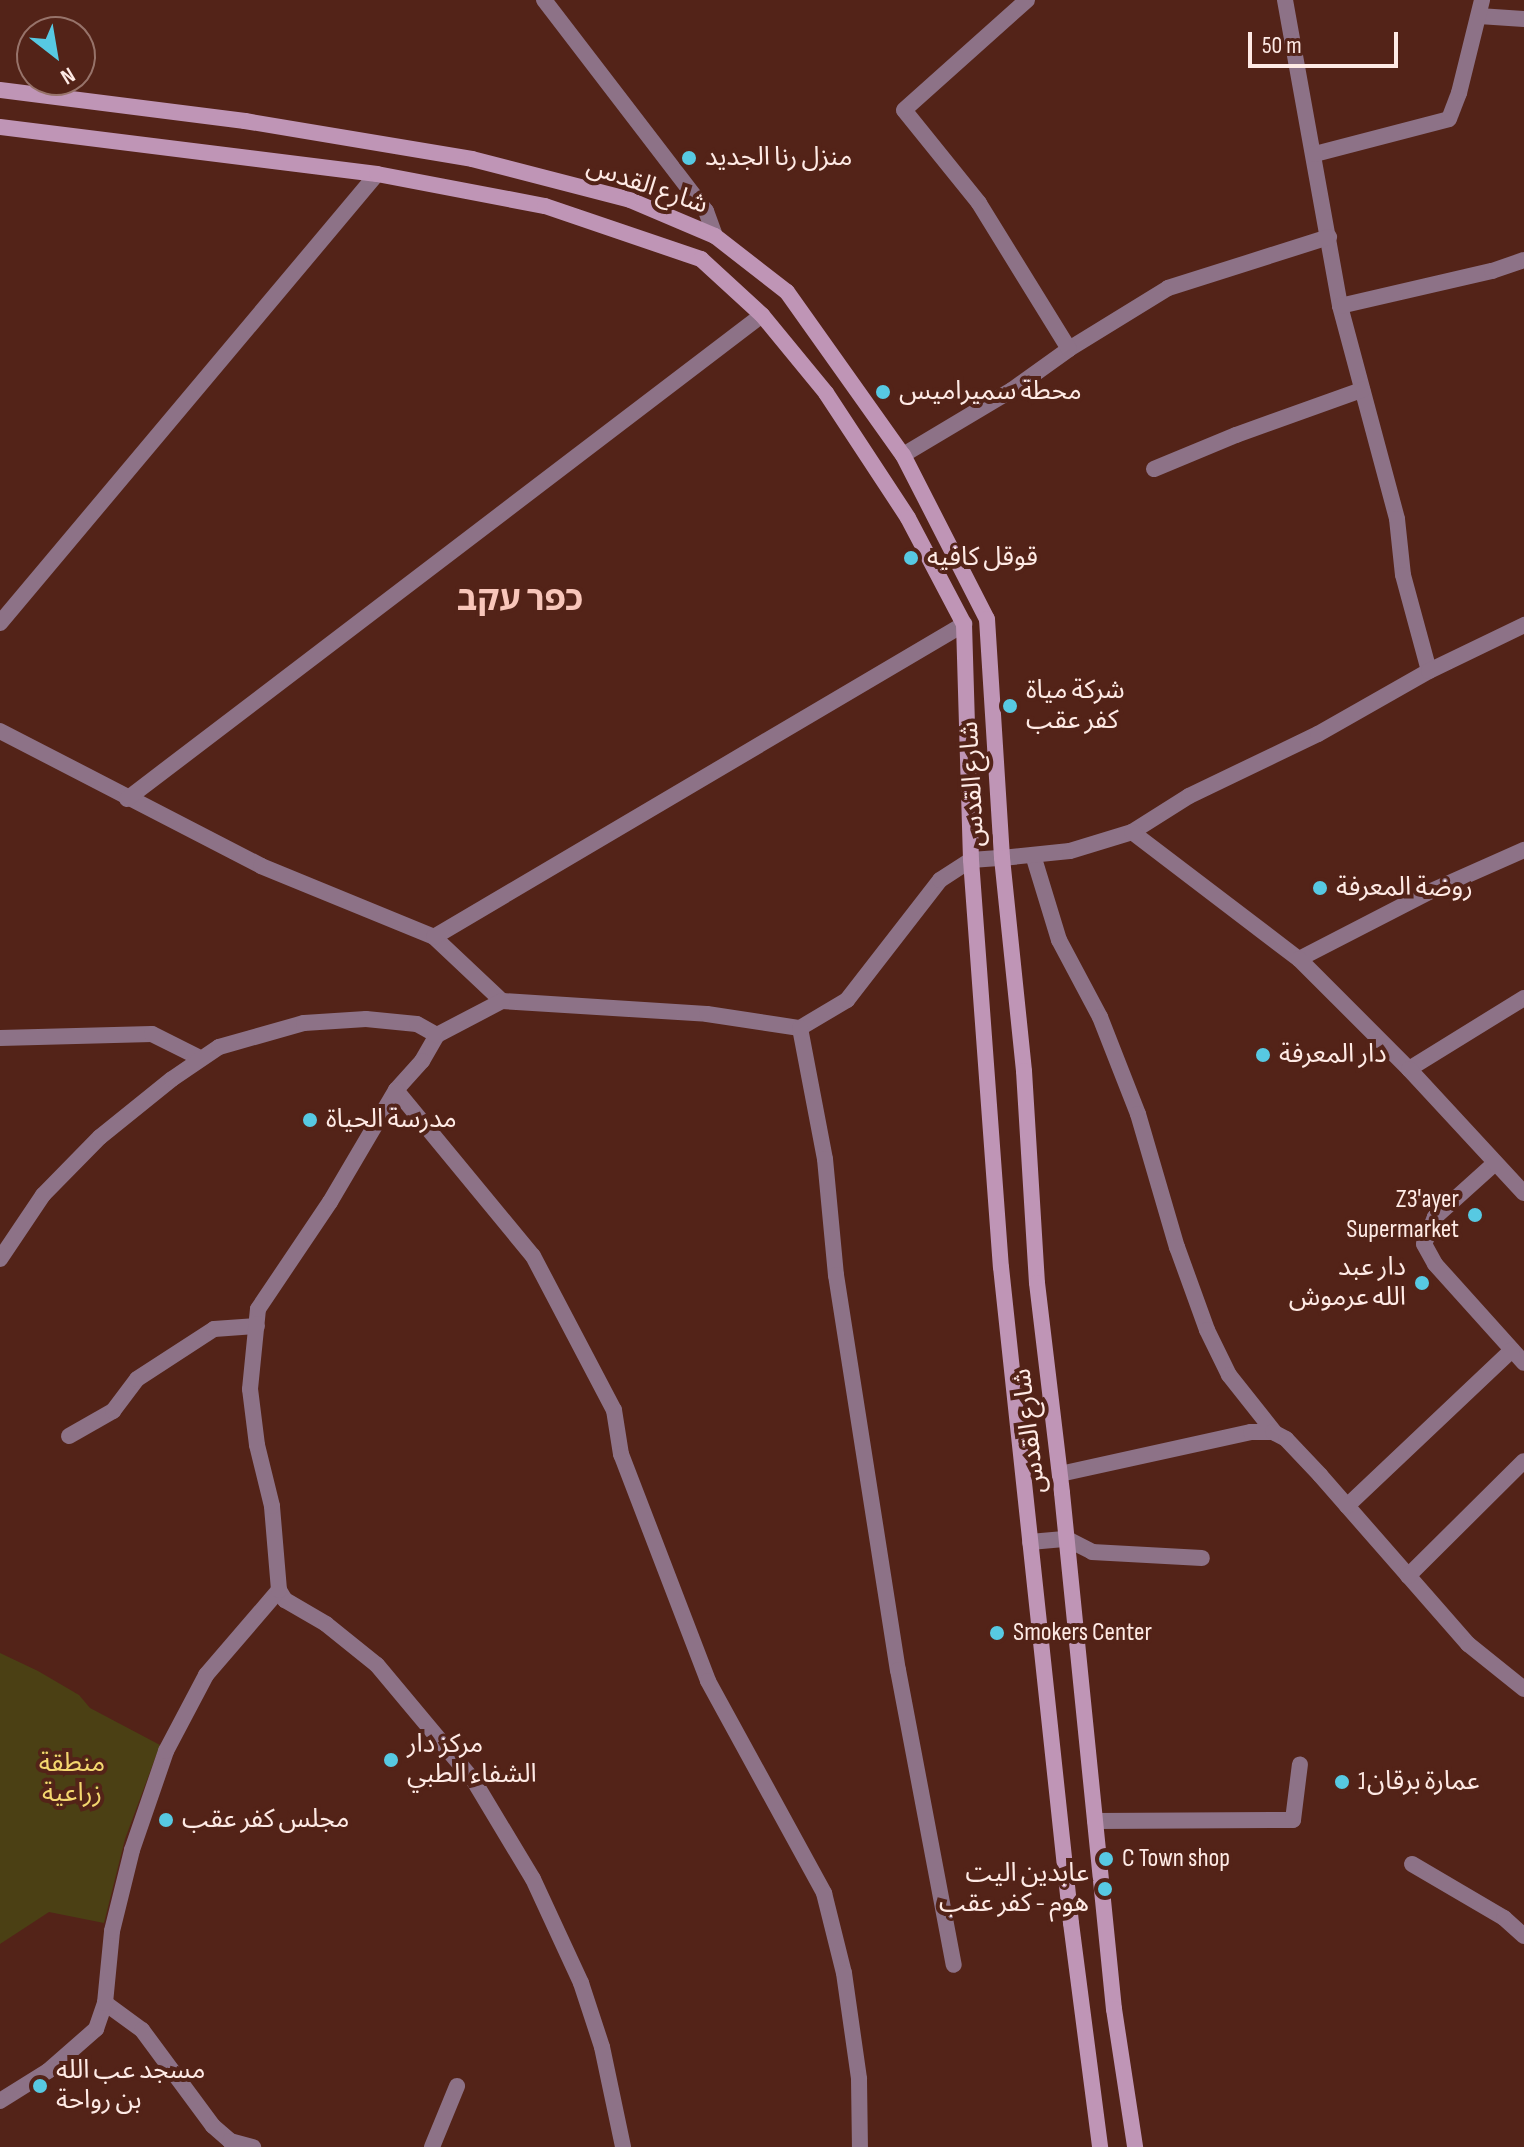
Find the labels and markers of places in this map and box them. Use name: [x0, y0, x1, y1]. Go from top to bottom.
place label: منزل رنا الجديد: [705, 142, 852, 174]
marker: منزل رنا الجديد: [680, 149, 698, 167]
place label: محطة سميراميس: [899, 376, 1082, 408]
marker: محطة سميراميس: [874, 383, 892, 401]
place label: قوقل كافيه: [927, 542, 1038, 574]
marker: قوقل كافيه: [902, 549, 920, 567]
place label: شركة مياة كفر عقب: [1026, 675, 1125, 736]
marker: شركة مياة كفر عقب: [1001, 697, 1019, 715]
place label: روضة المعرفة: [1336, 872, 1473, 904]
marker: روضة المعرفة: [1311, 879, 1329, 897]
place label: دار المعرفة: [1279, 1039, 1387, 1071]
marker: دار المعرفة: [1254, 1046, 1272, 1064]
place label: مدرسة الحياة: [326, 1104, 457, 1136]
marker: مدرسة الحياة: [301, 1111, 319, 1129]
place label: Z3'ayer Supermarket: [1346, 1184, 1459, 1246]
marker: Z3'ayer Supermarket: [1466, 1206, 1484, 1224]
place label: دار عبد الله عرموش: [1289, 1252, 1406, 1314]
marker: دار عبد الله عرموش: [1413, 1274, 1431, 1292]
place label: Smokers Center: [1013, 1617, 1152, 1649]
marker: Smokers Center: [988, 1624, 1006, 1642]
place label: مركز دار الشفاء الطبي: [407, 1729, 537, 1790]
marker: مركز دار الشفاء الطبي: [382, 1751, 400, 1769]
place label: 1عمارة برقان: [1358, 1766, 1479, 1798]
marker: 1عمارة برقان: [1333, 1773, 1351, 1791]
place label: مجلس كفر عقب: [182, 1804, 350, 1836]
marker: مجلس كفر عقب: [157, 1811, 175, 1829]
place label: C Town shop: [1122, 1843, 1230, 1875]
marker: C Town shop: [1097, 1850, 1115, 1868]
place label: عابدين اليت هوم - كفر عقب: [939, 1858, 1089, 1920]
marker: عابدين اليت هوم - كفر عقب: [1096, 1880, 1114, 1898]
place label: مسجد عب الله بن رواحة: [56, 2055, 205, 2116]
marker: مسجد عب الله بن رواحة: [31, 2077, 49, 2095]

